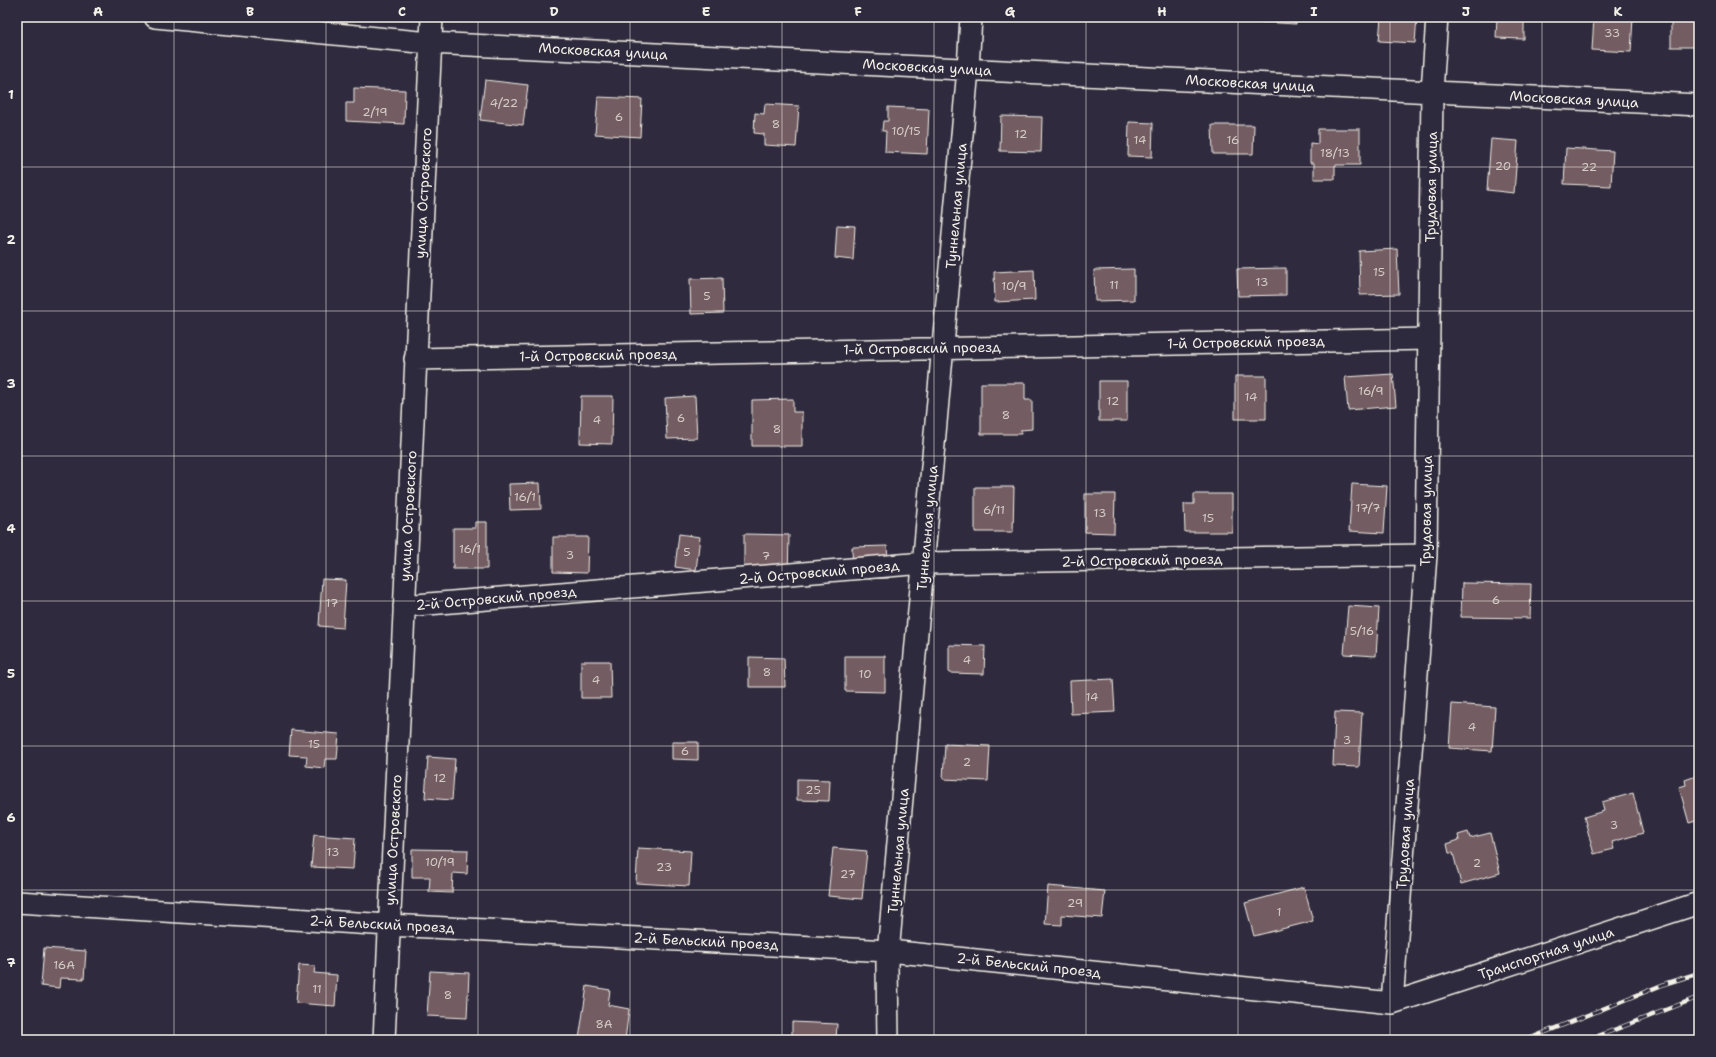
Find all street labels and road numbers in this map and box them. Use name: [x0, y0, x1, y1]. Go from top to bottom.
street label: Московская улица: [538, 39, 668, 63]
street label: Московская улица: [862, 55, 992, 79]
street label: Московская улица: [1185, 71, 1315, 95]
street label: Московская улица: [1509, 87, 1639, 111]
street label: улица Островского: [411, 127, 435, 259]
street label: Трудовая улица: [1421, 131, 1441, 243]
street label: Туннельная улица: [942, 142, 970, 270]
street label: 1-й Островский проезд: [1167, 332, 1325, 352]
street label: 1-й Островский проезд: [843, 338, 1001, 358]
street label: 1-й Островский проезд: [519, 345, 677, 365]
street label: улица Островского: [396, 450, 420, 582]
street label: Трудовая улица: [1416, 455, 1436, 567]
street label: Туннельная улица: [913, 464, 941, 592]
street label: 2-й Островский проезд: [1061, 550, 1223, 570]
street label: 2-й Островский проезд: [738, 556, 900, 588]
street label: 2-й Островский проезд: [415, 582, 577, 614]
street label: улица Островского: [381, 774, 405, 906]
street label: Трудовая улица: [1392, 778, 1418, 890]
street label: Туннельная улица: [884, 787, 912, 915]
street label: 2-й Бельский проезд: [309, 911, 455, 937]
street label: Транспортная улица: [1476, 923, 1616, 983]
street label: 2-й Бельский проезд: [633, 928, 779, 954]
street label: 2-й Бельский проезд: [956, 948, 1102, 982]

